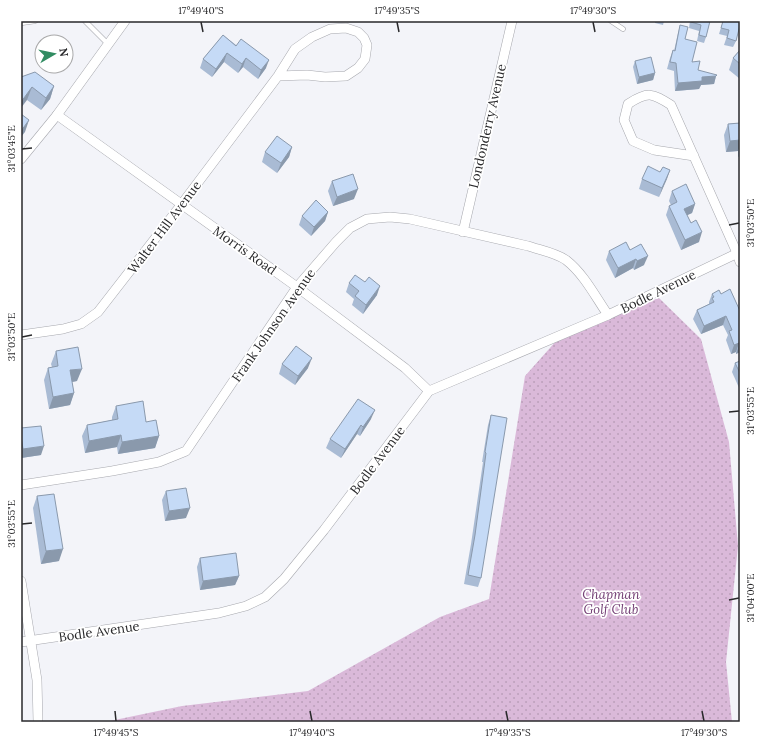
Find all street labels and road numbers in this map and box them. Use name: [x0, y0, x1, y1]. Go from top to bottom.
street label: Londonderry Avenue: [465, 62, 510, 190]
street label: Walter Hill Avenue: [124, 177, 205, 277]
street label: Morris Road: [210, 222, 280, 279]
street label: Frank Johnson Avenue: [228, 265, 319, 385]
street label: Bodle Avenue: [618, 266, 699, 317]
street label: Bodle Avenue: [346, 423, 409, 498]
street label: Bodle Avenue: [57, 617, 141, 646]

